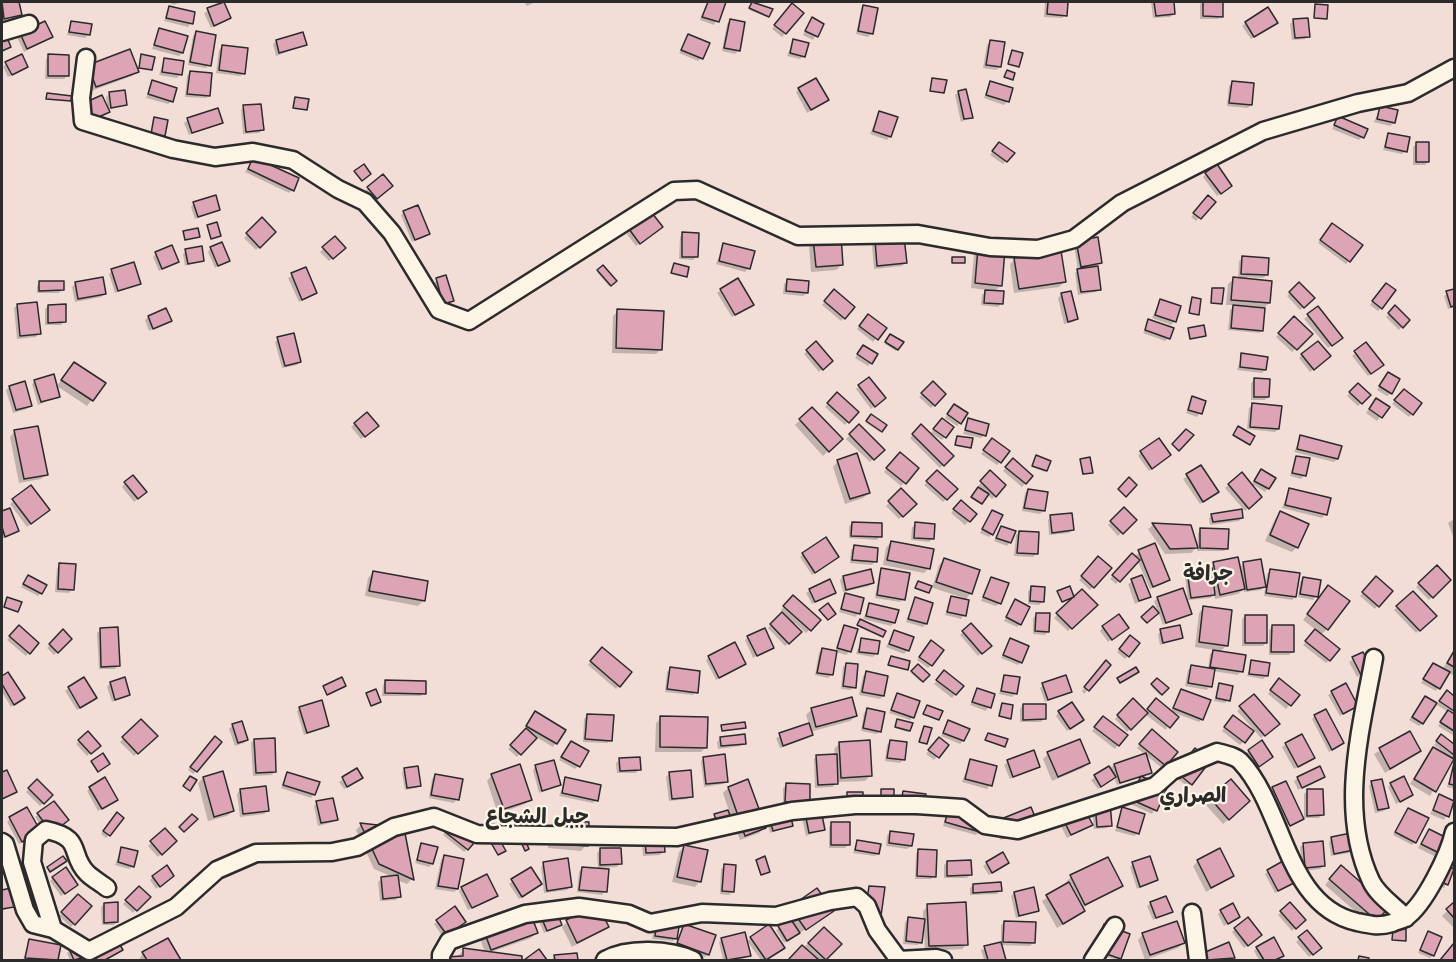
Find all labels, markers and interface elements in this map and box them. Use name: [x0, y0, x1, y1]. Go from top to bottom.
district label: جرافة: [1183, 562, 1233, 588]
district label: الصراري: [1160, 784, 1226, 810]
district label: جبل الشجاع: [485, 805, 589, 831]

